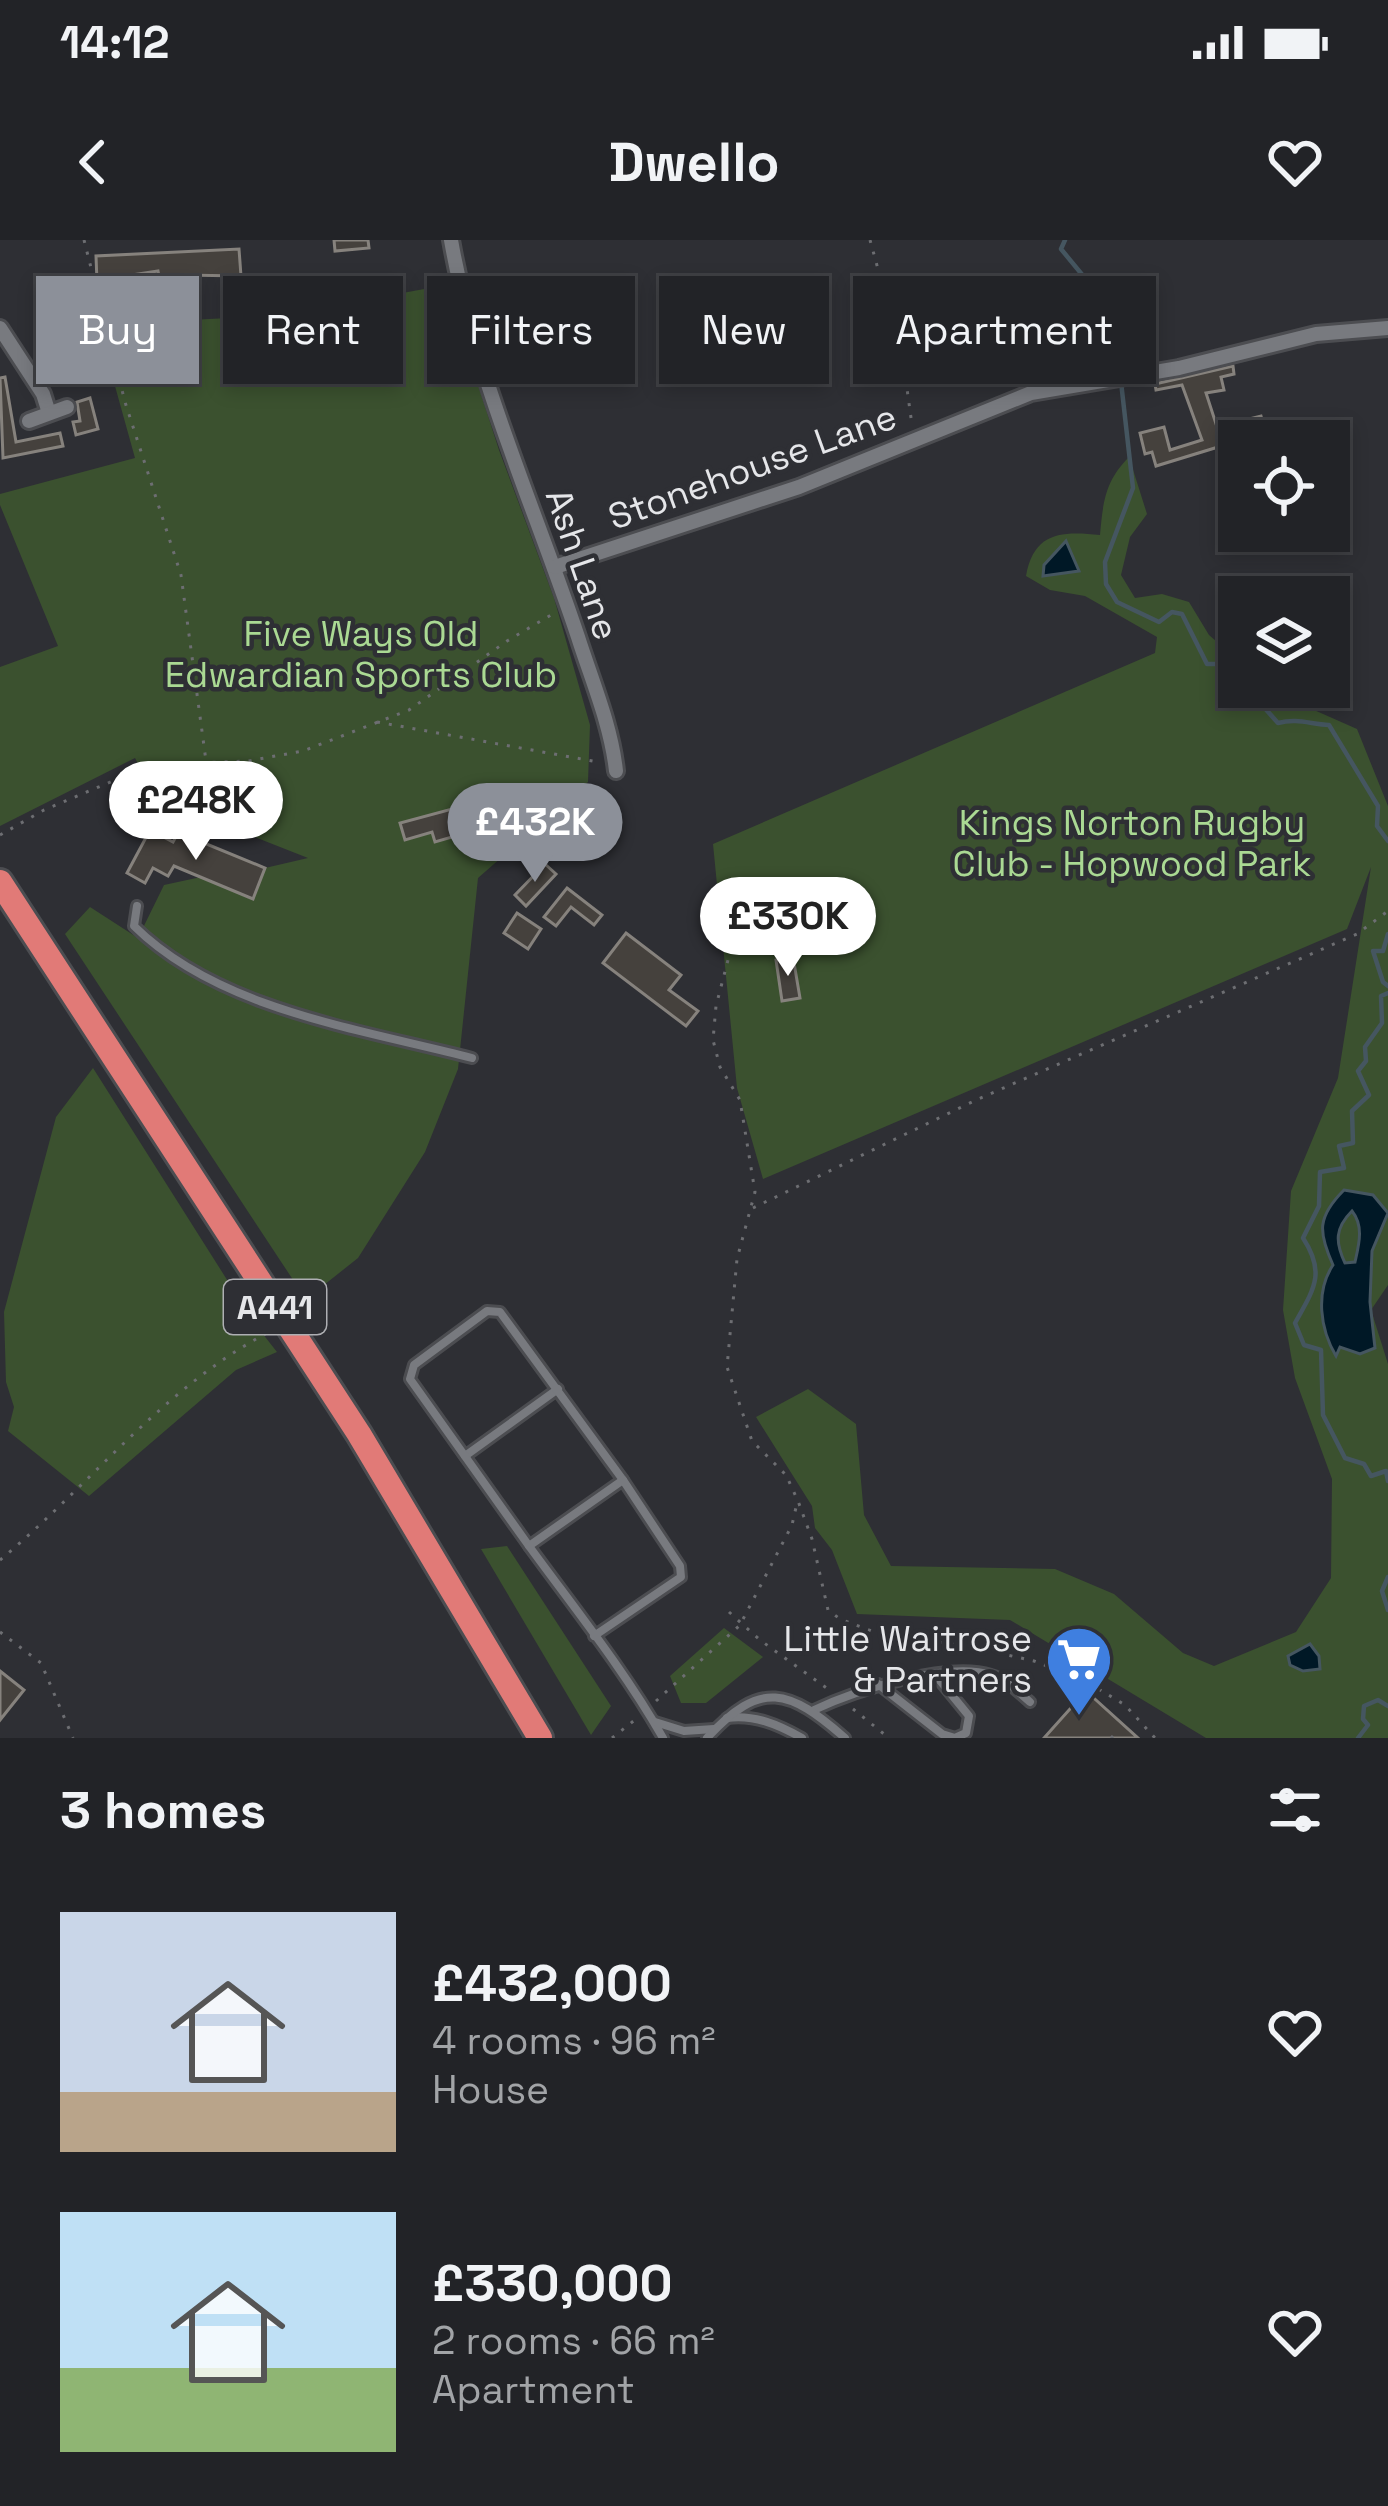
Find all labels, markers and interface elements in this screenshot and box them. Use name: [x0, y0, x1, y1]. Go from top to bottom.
text: 14:12: [60, 14, 169, 71]
text: Dwello: [608, 128, 780, 197]
icon: back: [60, 129, 126, 195]
icon: heart: [1262, 129, 1328, 195]
chip: Buy: [36, 276, 199, 384]
chip: Rent: [223, 276, 403, 384]
chip: Filters: [427, 276, 635, 384]
chip: New: [659, 276, 829, 384]
chip: Apartment: [853, 276, 1156, 384]
street label: Stonehouse Lane: [602, 393, 903, 540]
map controls: [1218, 420, 1350, 708]
button: locate: [1218, 420, 1350, 552]
street label: Ash Lane: [535, 483, 629, 646]
button: layers: [1218, 576, 1350, 708]
park label: Five Ways Old Edwardian Sports Club: [165, 611, 557, 698]
pin: £248K: [112, 761, 280, 863]
text: £248K: [136, 775, 256, 824]
pin: £432K: [451, 783, 619, 885]
text: £432K: [475, 797, 595, 846]
park label: Kings Norton Rugby Club - Hopwood Park: [953, 800, 1311, 887]
pin: £330K: [704, 877, 872, 979]
text: £330K: [727, 891, 849, 940]
road number: A441: [224, 1280, 326, 1334]
place label: Little Waitrose & Partners: [784, 1616, 1032, 1703]
supermarket icon: Little Waitrose & Partners: [1044, 1624, 1114, 1718]
icon: filters: [1262, 1777, 1328, 1843]
text: 3 homes: [60, 1778, 266, 1843]
text: £432,000: [432, 1951, 672, 2016]
icon: home: [156, 1960, 300, 2104]
icon: heart: [1262, 1999, 1328, 2065]
text: 4 rooms · 96 m²: [432, 2016, 716, 2065]
text: House: [432, 2065, 549, 2114]
text: £330,000: [432, 2251, 673, 2316]
icon: home: [156, 2260, 300, 2404]
icon: heart: [1262, 2299, 1328, 2365]
text: 2 rooms · 66 m²: [432, 2316, 715, 2365]
text: Apartment: [432, 2365, 635, 2414]

